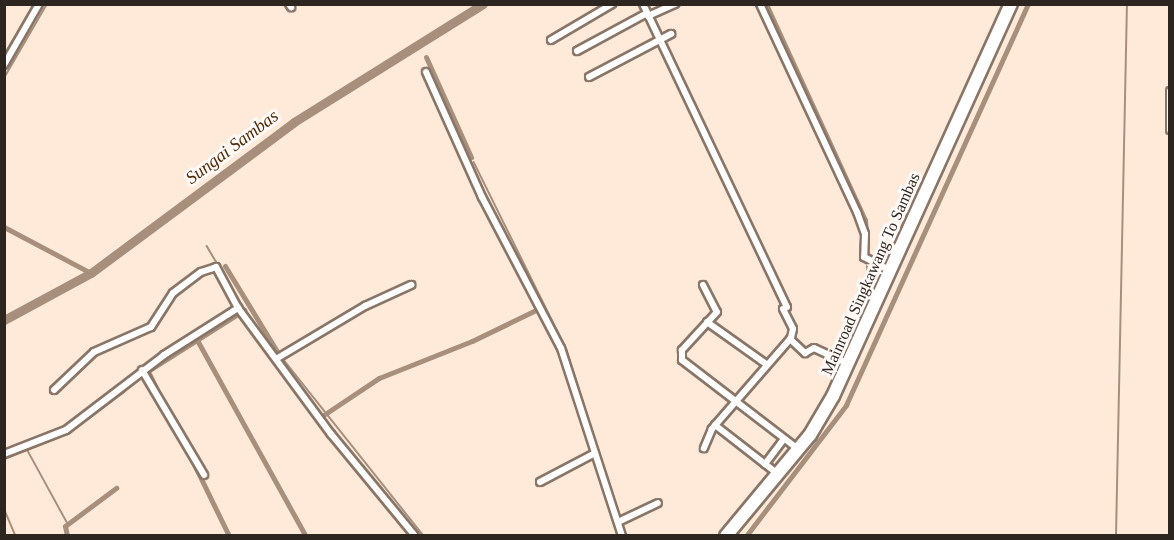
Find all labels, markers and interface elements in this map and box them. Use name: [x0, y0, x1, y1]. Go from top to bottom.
water label: Sungai Sambas: [181, 105, 283, 189]
street label: Mainroad Singkawang To Sambas: [818, 170, 924, 378]

